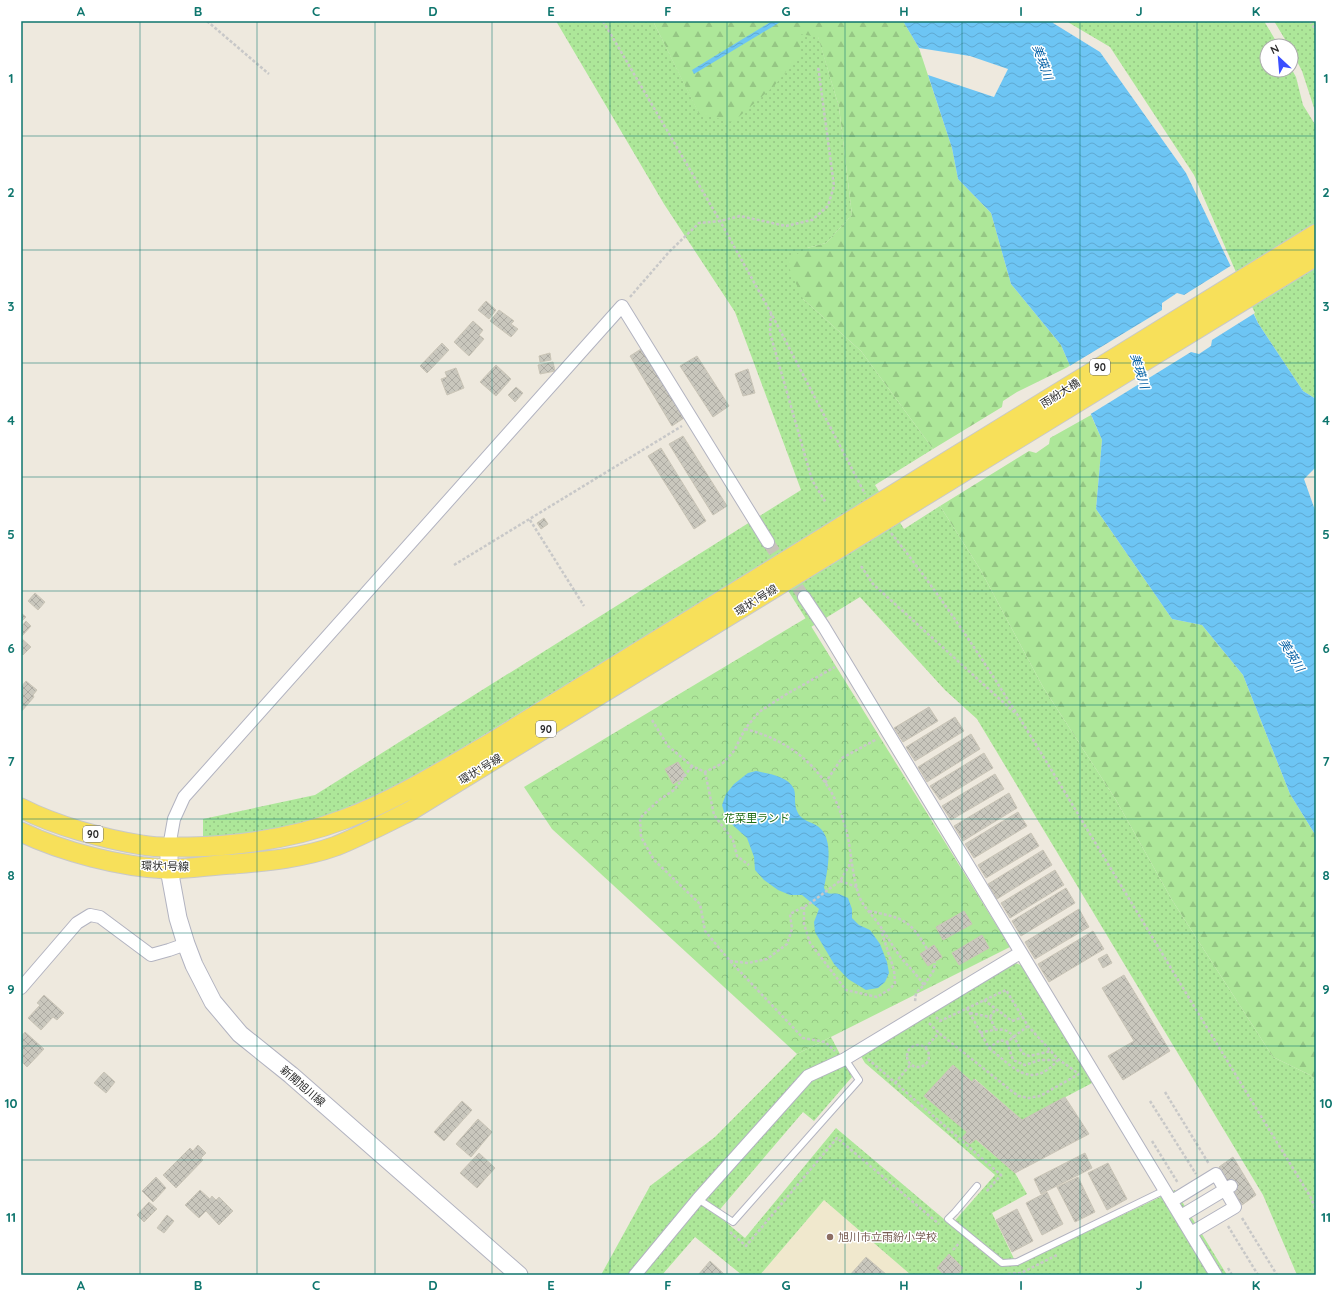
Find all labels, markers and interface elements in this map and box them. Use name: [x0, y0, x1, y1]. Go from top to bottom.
text: A: [77, 3, 86, 19]
text: B: [194, 3, 202, 19]
text: C: [312, 3, 320, 19]
text: D: [428, 3, 438, 19]
text: E: [547, 3, 555, 19]
text: F: [664, 3, 672, 19]
text: G: [781, 3, 791, 19]
text: H: [899, 3, 909, 19]
text: I: [1019, 3, 1023, 19]
text: J: [1135, 3, 1143, 19]
text: K: [1252, 3, 1261, 19]
north arrow: [1259, 38, 1299, 78]
text: N: [1268, 41, 1281, 57]
water label: 美瑛川: [1030, 43, 1057, 83]
text: 1: [8, 70, 14, 86]
text: 1: [1323, 70, 1329, 86]
text: 2: [7, 184, 15, 200]
text: 2: [1322, 184, 1330, 200]
text: 3: [8, 298, 15, 314]
text: 3: [1323, 298, 1330, 314]
water label: 美瑛川: [1128, 352, 1153, 392]
road number: 90: [1090, 359, 1110, 375]
street label: 雨紛大橋: [1038, 375, 1082, 411]
text: 4: [7, 412, 15, 428]
text: 4: [1322, 412, 1330, 428]
text: 5: [7, 526, 15, 542]
text: 5: [1322, 526, 1330, 542]
street label: 環状1号線: [732, 581, 780, 619]
water label: 美瑛川: [1276, 636, 1309, 676]
text: 6: [7, 640, 15, 656]
text: 6: [1322, 640, 1330, 656]
road number: 90: [536, 721, 556, 737]
street label: 環状1号線: [456, 751, 504, 787]
text: 7: [7, 753, 15, 769]
text: 7: [1322, 753, 1330, 769]
park label: 花菜里ランド: [724, 811, 790, 825]
road number: 90: [83, 826, 103, 842]
street label: 環状1号線: [141, 859, 189, 873]
text: 8: [7, 867, 15, 883]
text: 8: [1322, 867, 1330, 883]
text: 9: [7, 981, 15, 997]
text: 9: [1322, 981, 1330, 997]
street label: 新開旭川線: [278, 1063, 328, 1109]
text: 10: [4, 1095, 18, 1111]
text: 10: [1319, 1095, 1333, 1111]
text: 11: [6, 1209, 16, 1225]
text: 11: [1321, 1209, 1331, 1225]
place label: 旭川市立雨紛小学校: [838, 1230, 937, 1244]
marker: 旭川市立雨紛小学校: [825, 1232, 835, 1242]
text: A: [77, 1277, 86, 1293]
text: B: [194, 1277, 202, 1293]
text: C: [312, 1277, 320, 1293]
text: D: [428, 1277, 438, 1293]
text: E: [547, 1277, 555, 1293]
text: F: [664, 1277, 672, 1293]
text: G: [781, 1277, 791, 1293]
text: H: [899, 1277, 909, 1293]
text: I: [1019, 1277, 1023, 1293]
text: J: [1135, 1277, 1143, 1293]
text: K: [1252, 1277, 1261, 1293]

